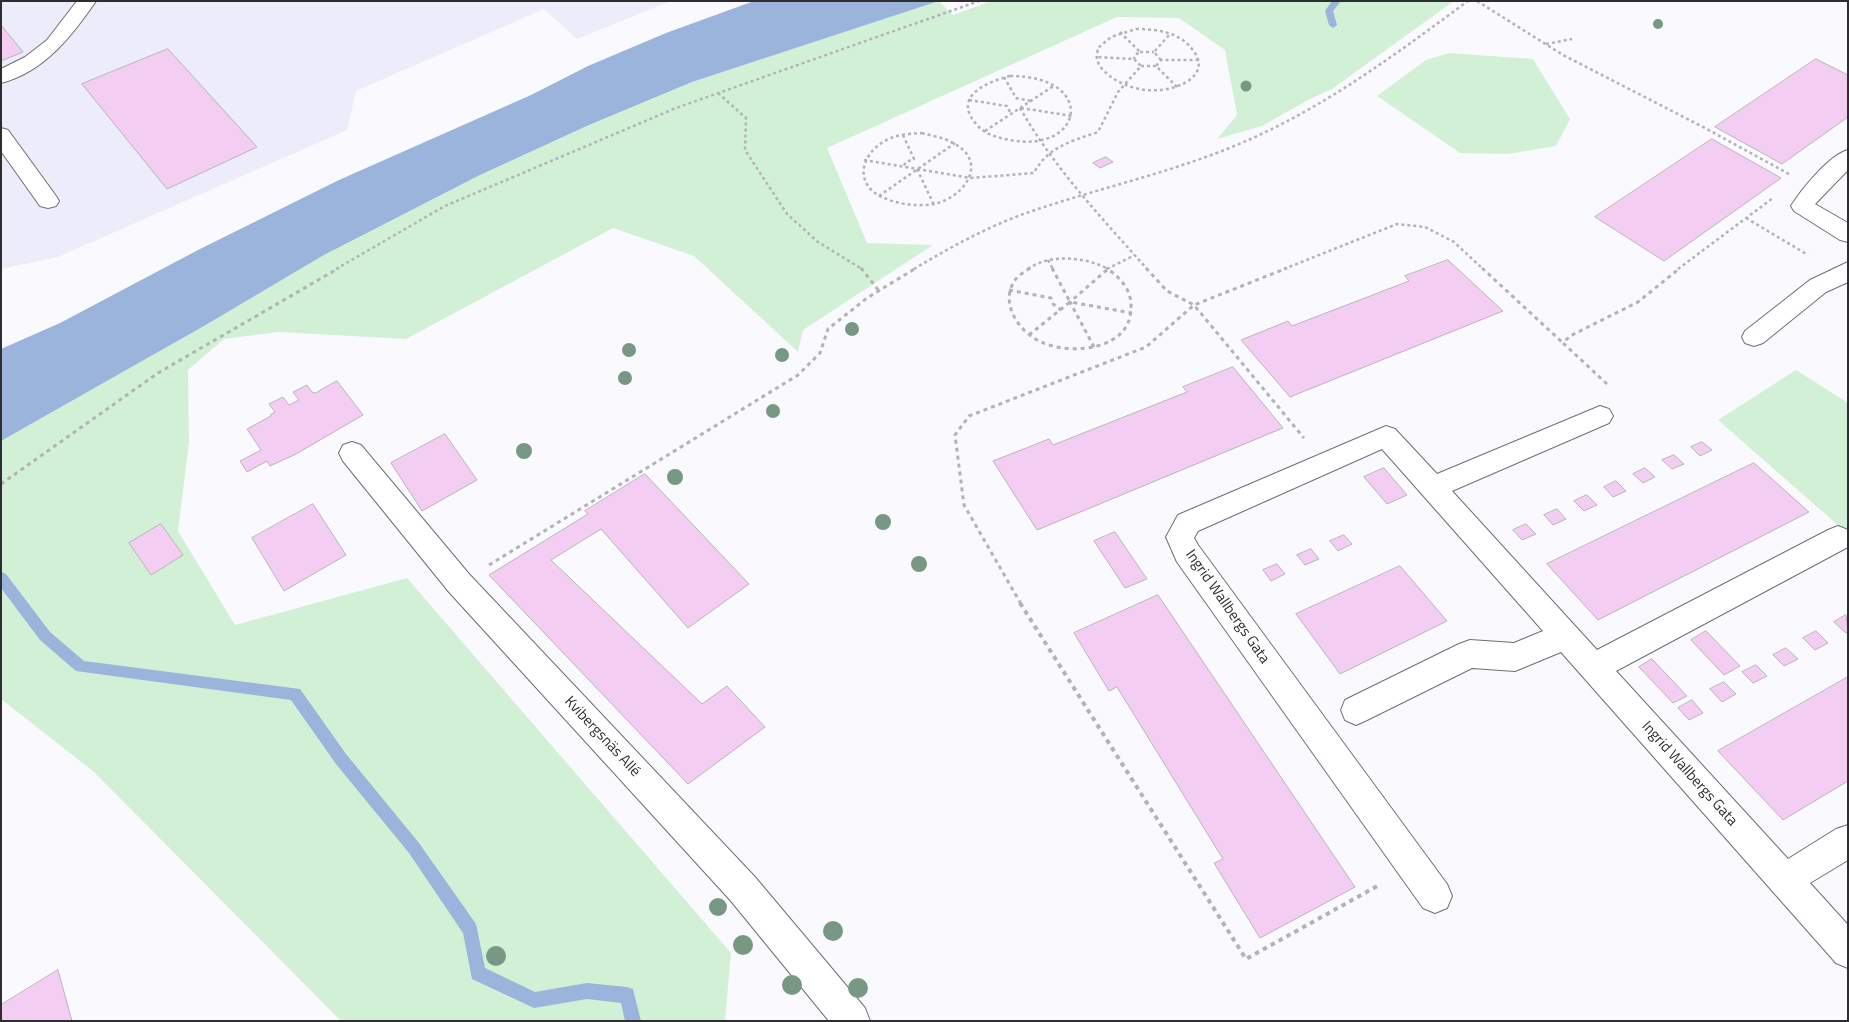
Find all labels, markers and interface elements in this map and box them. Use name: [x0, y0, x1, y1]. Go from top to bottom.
street label: Ingrid Wallbergs Gata: [1181, 547, 1273, 667]
street label: Kvibergsnäs Allé: [560, 693, 644, 781]
street label: Ingrid Wallbergs Gata: [1637, 718, 1741, 830]

